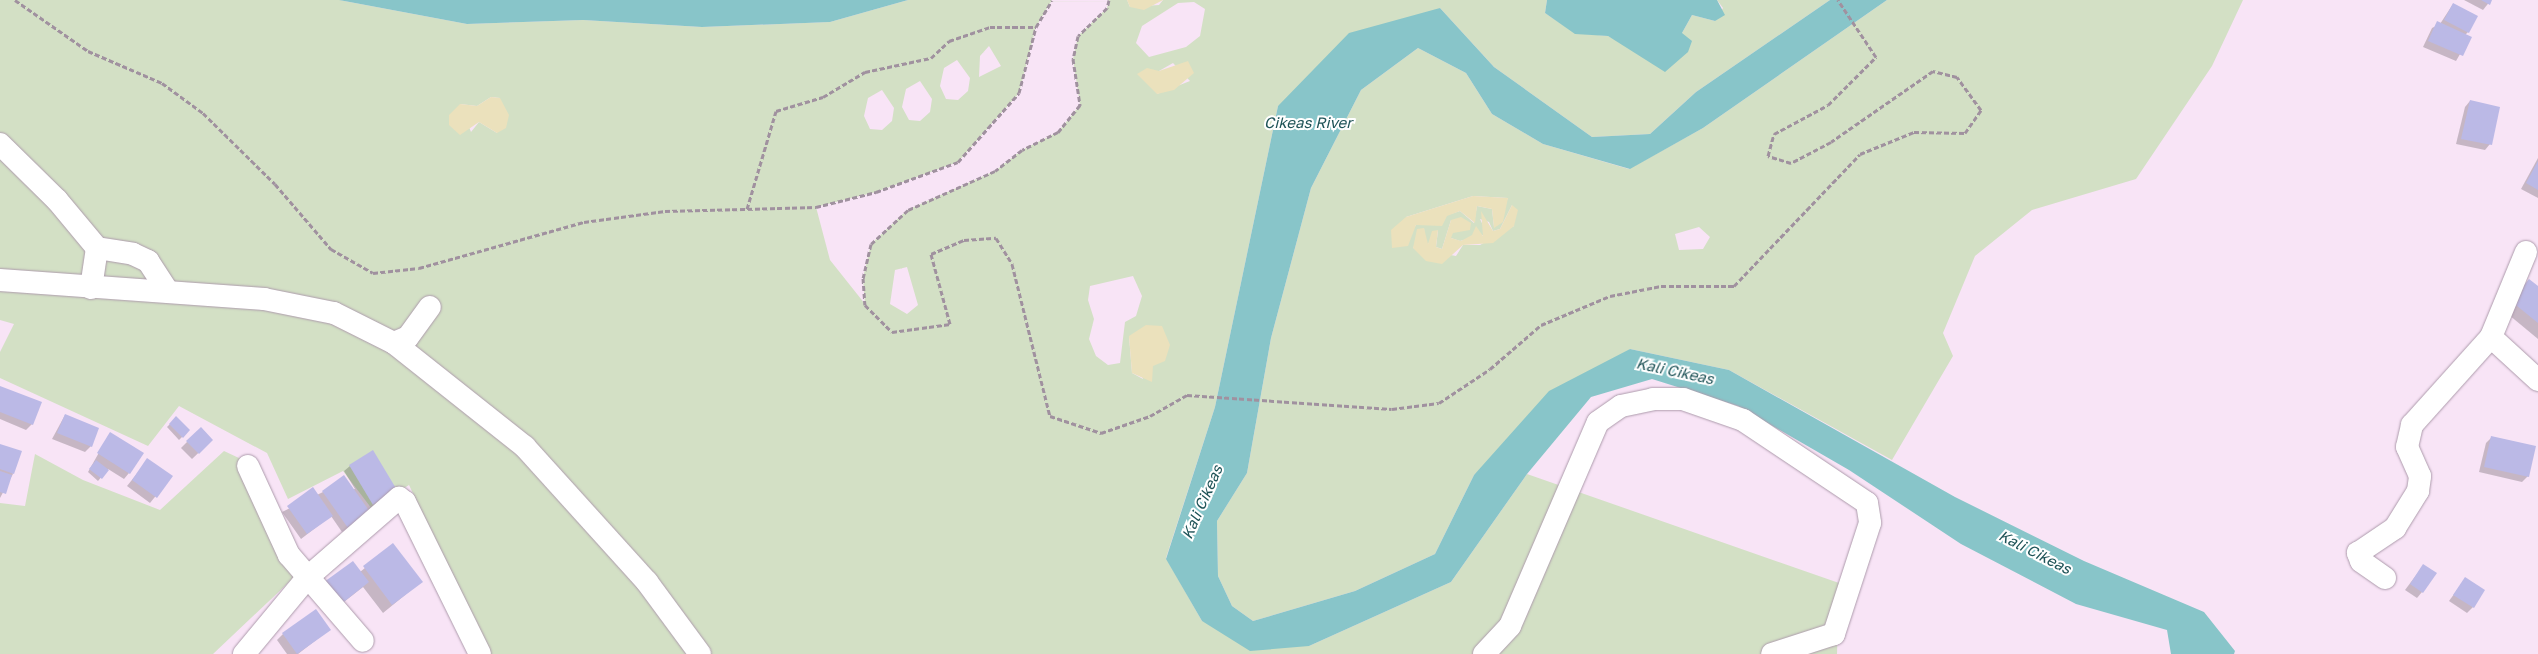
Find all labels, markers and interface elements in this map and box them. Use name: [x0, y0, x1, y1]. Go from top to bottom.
water label: Cikeas River: [1264, 114, 1352, 132]
water label: Kali Cikeas: [1635, 354, 1715, 388]
water label: Kali Cikeas: [1178, 462, 1226, 542]
water label: Kali Cikeas: [1996, 526, 2074, 578]

